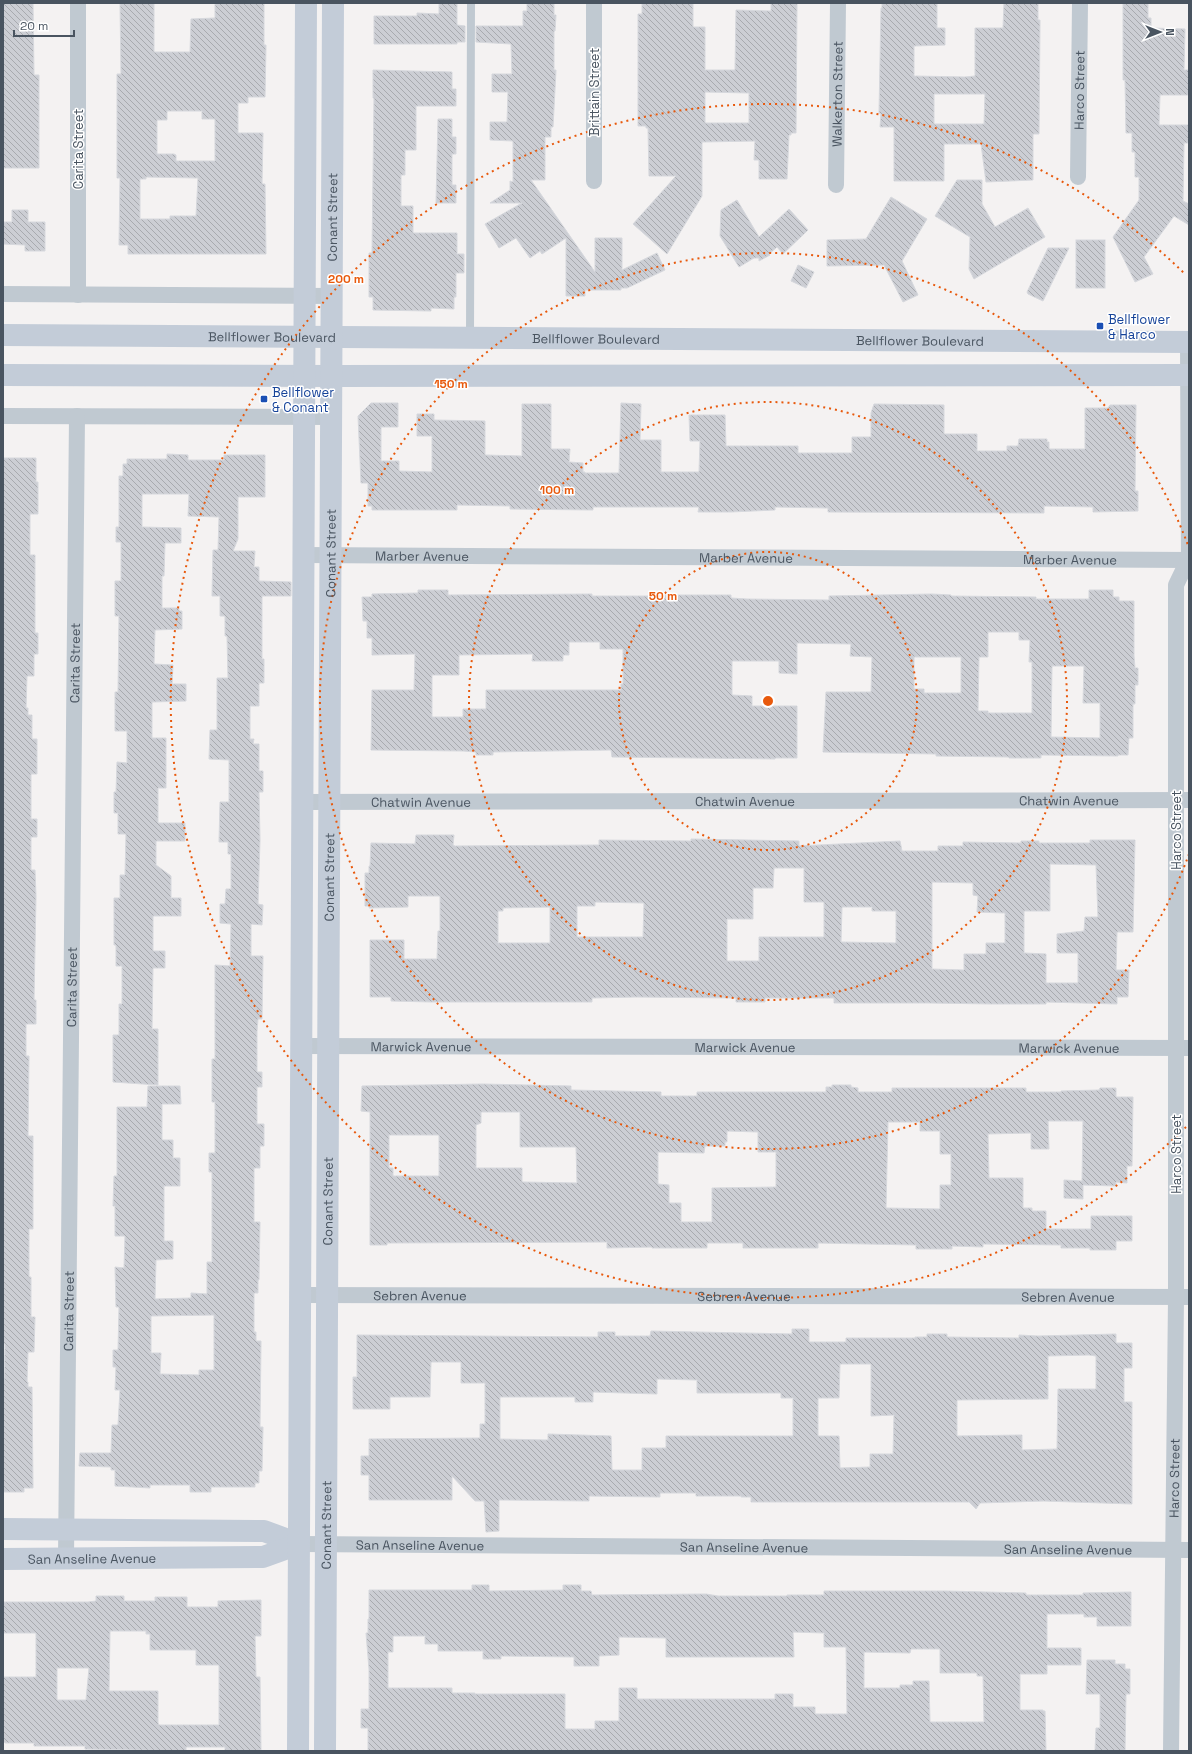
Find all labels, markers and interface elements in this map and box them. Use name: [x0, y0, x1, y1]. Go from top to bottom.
scale bar: [14, 12, 74, 38]
north arrow: [1140, 12, 1180, 52]
text: 20 m: [20, 18, 48, 34]
text: N: [1163, 28, 1177, 36]
street label: Walkerton Street: [828, 41, 846, 147]
street label: Brittain Street: [586, 48, 603, 136]
street label: Harco Street: [1070, 50, 1088, 130]
street label: Carita Street: [70, 109, 87, 189]
street label: Conant Street: [323, 173, 341, 261]
text: 200 m: [328, 271, 364, 287]
place label: Bellflower & Harco: [1108, 311, 1170, 343]
marker: Bellflower & Harco: [1095, 321, 1105, 331]
street label: Bellflower Boulevard: [208, 328, 336, 345]
street label: Bellflower Boulevard: [532, 330, 660, 347]
street label: Bellflower Boulevard: [856, 332, 984, 349]
text: 150 m: [434, 376, 468, 392]
place label: Bellflower & Conant: [272, 384, 334, 416]
marker: Bellflower & Conant: [259, 394, 269, 404]
text: 100 m: [540, 482, 574, 498]
street label: Conant Street: [322, 509, 339, 597]
street label: Marber Avenue: [375, 547, 469, 564]
street label: Marber Avenue: [699, 549, 793, 566]
street label: Marber Avenue: [1023, 551, 1117, 568]
text: 50 m: [649, 588, 677, 604]
street label: Carita Street: [66, 623, 84, 703]
centre of rings: [761, 694, 775, 708]
street label: Harco Street: [1168, 790, 1185, 870]
street label: Chatwin Avenue: [695, 792, 795, 810]
street label: Chatwin Avenue: [1019, 792, 1119, 809]
street label: Chatwin Avenue: [371, 793, 471, 810]
street label: Conant Street: [320, 833, 338, 921]
street label: Carita Street: [63, 947, 80, 1027]
street label: Marwick Avenue: [370, 1038, 472, 1055]
street label: Marwick Avenue: [694, 1038, 796, 1056]
street label: Marwick Avenue: [1018, 1039, 1120, 1056]
street label: Harco Street: [1168, 1114, 1185, 1194]
street label: Conant Street: [319, 1157, 336, 1245]
street label: Carita Street: [59, 1271, 77, 1351]
street label: Sebren Avenue: [373, 1287, 467, 1304]
street label: Sebren Avenue: [697, 1287, 791, 1305]
street label: Sebren Avenue: [1021, 1288, 1115, 1305]
street label: Harco Street: [1165, 1438, 1183, 1518]
street label: Conant Street: [317, 1481, 335, 1569]
street label: San Anseline Avenue: [356, 1536, 484, 1554]
street label: San Anseline Avenue: [680, 1538, 808, 1556]
street label: San Anseline Avenue: [1004, 1540, 1132, 1558]
street label: San Anseline Avenue: [28, 1549, 156, 1567]

